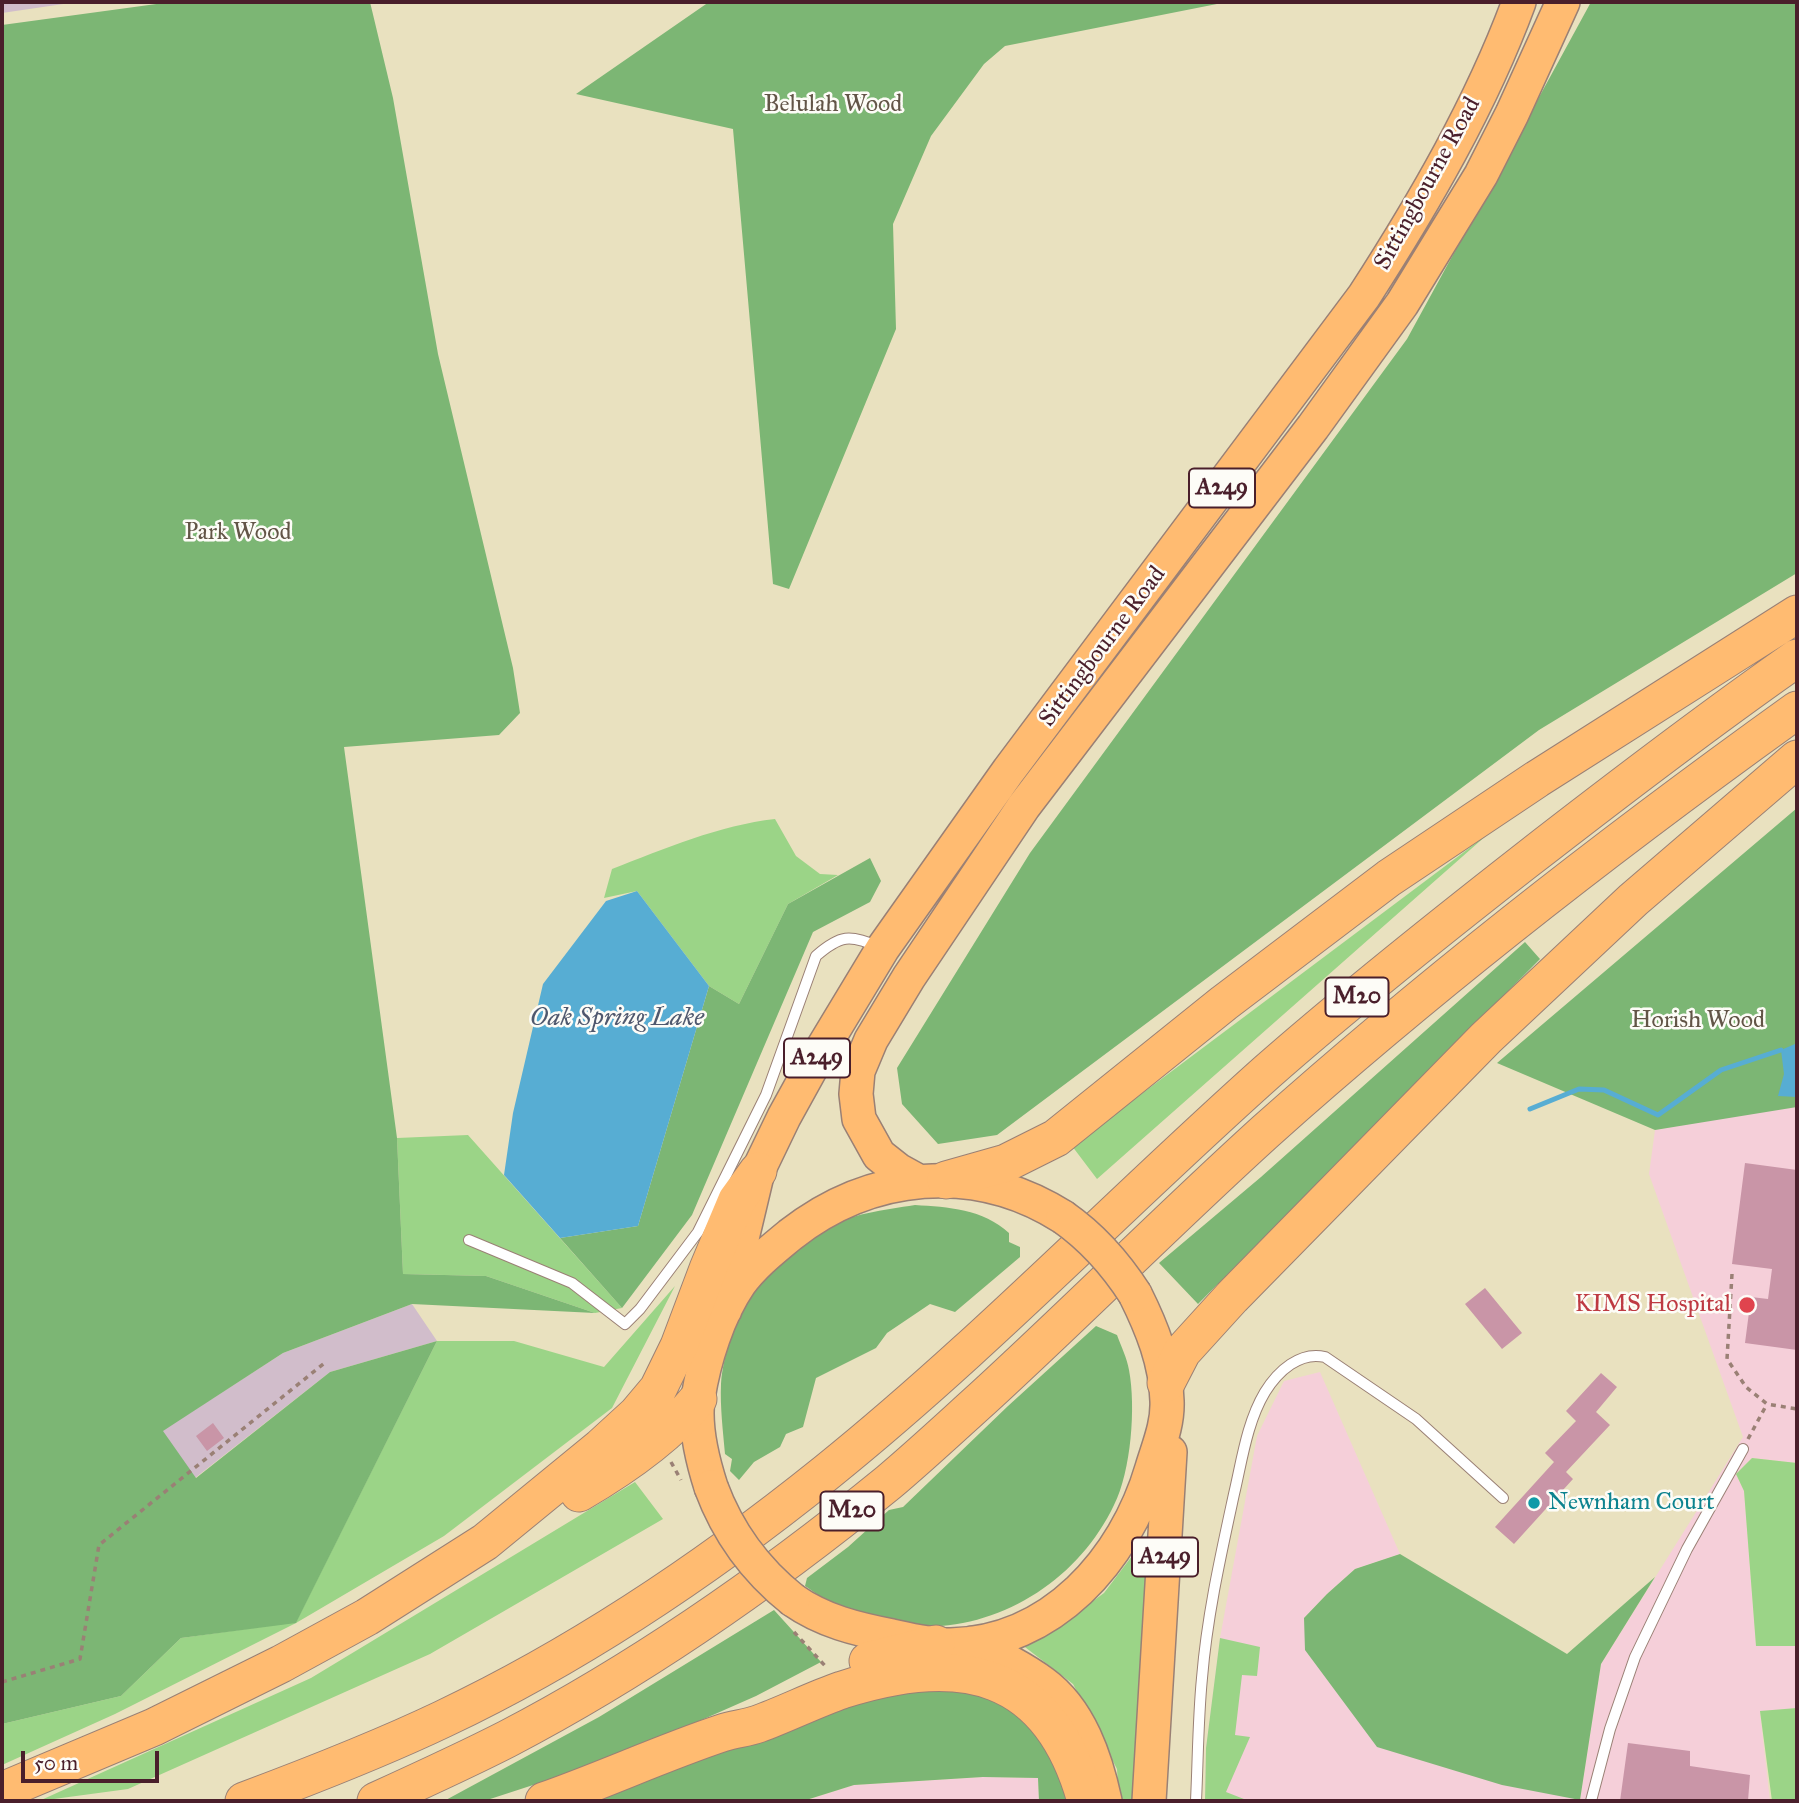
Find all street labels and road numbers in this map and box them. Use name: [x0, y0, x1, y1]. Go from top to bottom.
street label: Sittingbourne Road: [1369, 93, 1487, 275]
road number: A249: [1189, 468, 1255, 508]
street label: Sittingbourne Road: [1033, 561, 1173, 733]
road number: M20: [1326, 978, 1388, 1016]
road number: A249: [784, 1038, 850, 1078]
road number: M20: [820, 1492, 884, 1530]
road number: A249: [1132, 1538, 1198, 1576]

